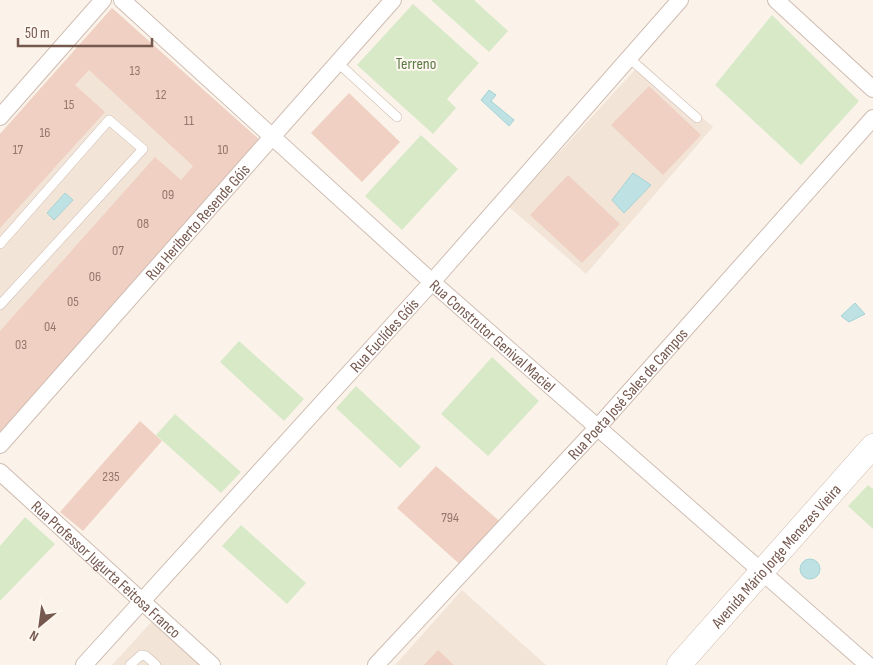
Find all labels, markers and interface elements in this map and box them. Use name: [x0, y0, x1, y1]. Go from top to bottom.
scale bar: [18, 15, 151, 47]
text: 50 m: [25, 24, 50, 43]
park label: Terreno: [396, 55, 436, 74]
house number: 13: [130, 62, 141, 79]
house number: 12: [156, 86, 167, 103]
house number: 15: [64, 96, 75, 113]
house number: 11: [184, 112, 194, 129]
house number: 16: [39, 124, 51, 141]
house number: 17: [13, 141, 24, 158]
house number: 10: [217, 141, 229, 158]
street label: Rua Heriberto Resende Góis: [142, 160, 255, 285]
house number: 09: [162, 186, 174, 203]
house number: 08: [137, 215, 149, 232]
house number: 07: [112, 242, 124, 259]
house number: 06: [89, 268, 101, 285]
street label: Rua Construtor Genival Maciel: [425, 276, 559, 397]
house number: 05: [67, 293, 79, 310]
street label: Rua Euclídes Góis: [347, 295, 424, 377]
house number: 04: [44, 318, 56, 335]
street label: Rua Poeta José Sales de Campos: [564, 325, 693, 464]
house number: 03: [15, 336, 27, 353]
house number: 235: [102, 468, 120, 485]
street label: Avenida Mário Jorge Menezes Vieira: [708, 481, 846, 633]
street label: Rua Professor Jugurta Feitosa Franco: [27, 497, 184, 643]
house number: 794: [441, 509, 459, 526]
north arrow: [15, 600, 65, 650]
text: N: [27, 627, 41, 645]

